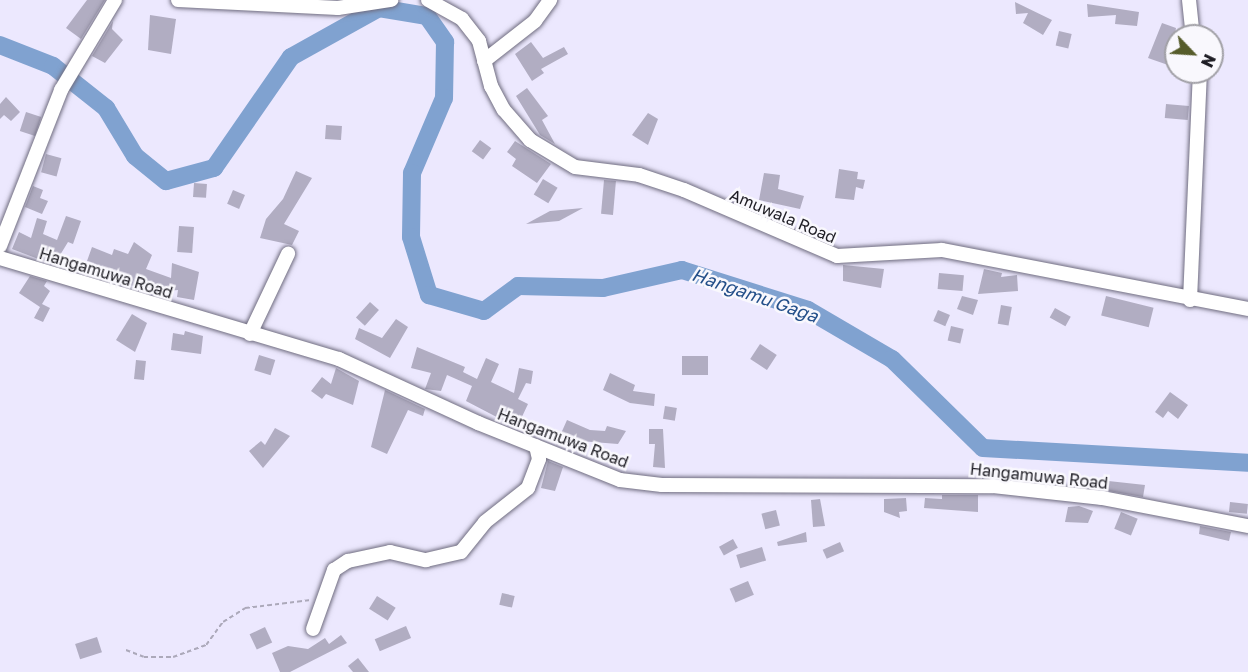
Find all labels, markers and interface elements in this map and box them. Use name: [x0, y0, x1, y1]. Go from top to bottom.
north arrow: [1164, 24, 1224, 84]
text: N: [1197, 51, 1220, 70]
street label: Amuwala Road: [727, 185, 839, 247]
street label: Hangamuwa Road: [37, 244, 175, 302]
water label: Hangamu Gaga: [689, 263, 821, 327]
street label: Hangamuwa Road: [495, 404, 631, 472]
street label: Hangamuwa Road: [969, 459, 1109, 493]

